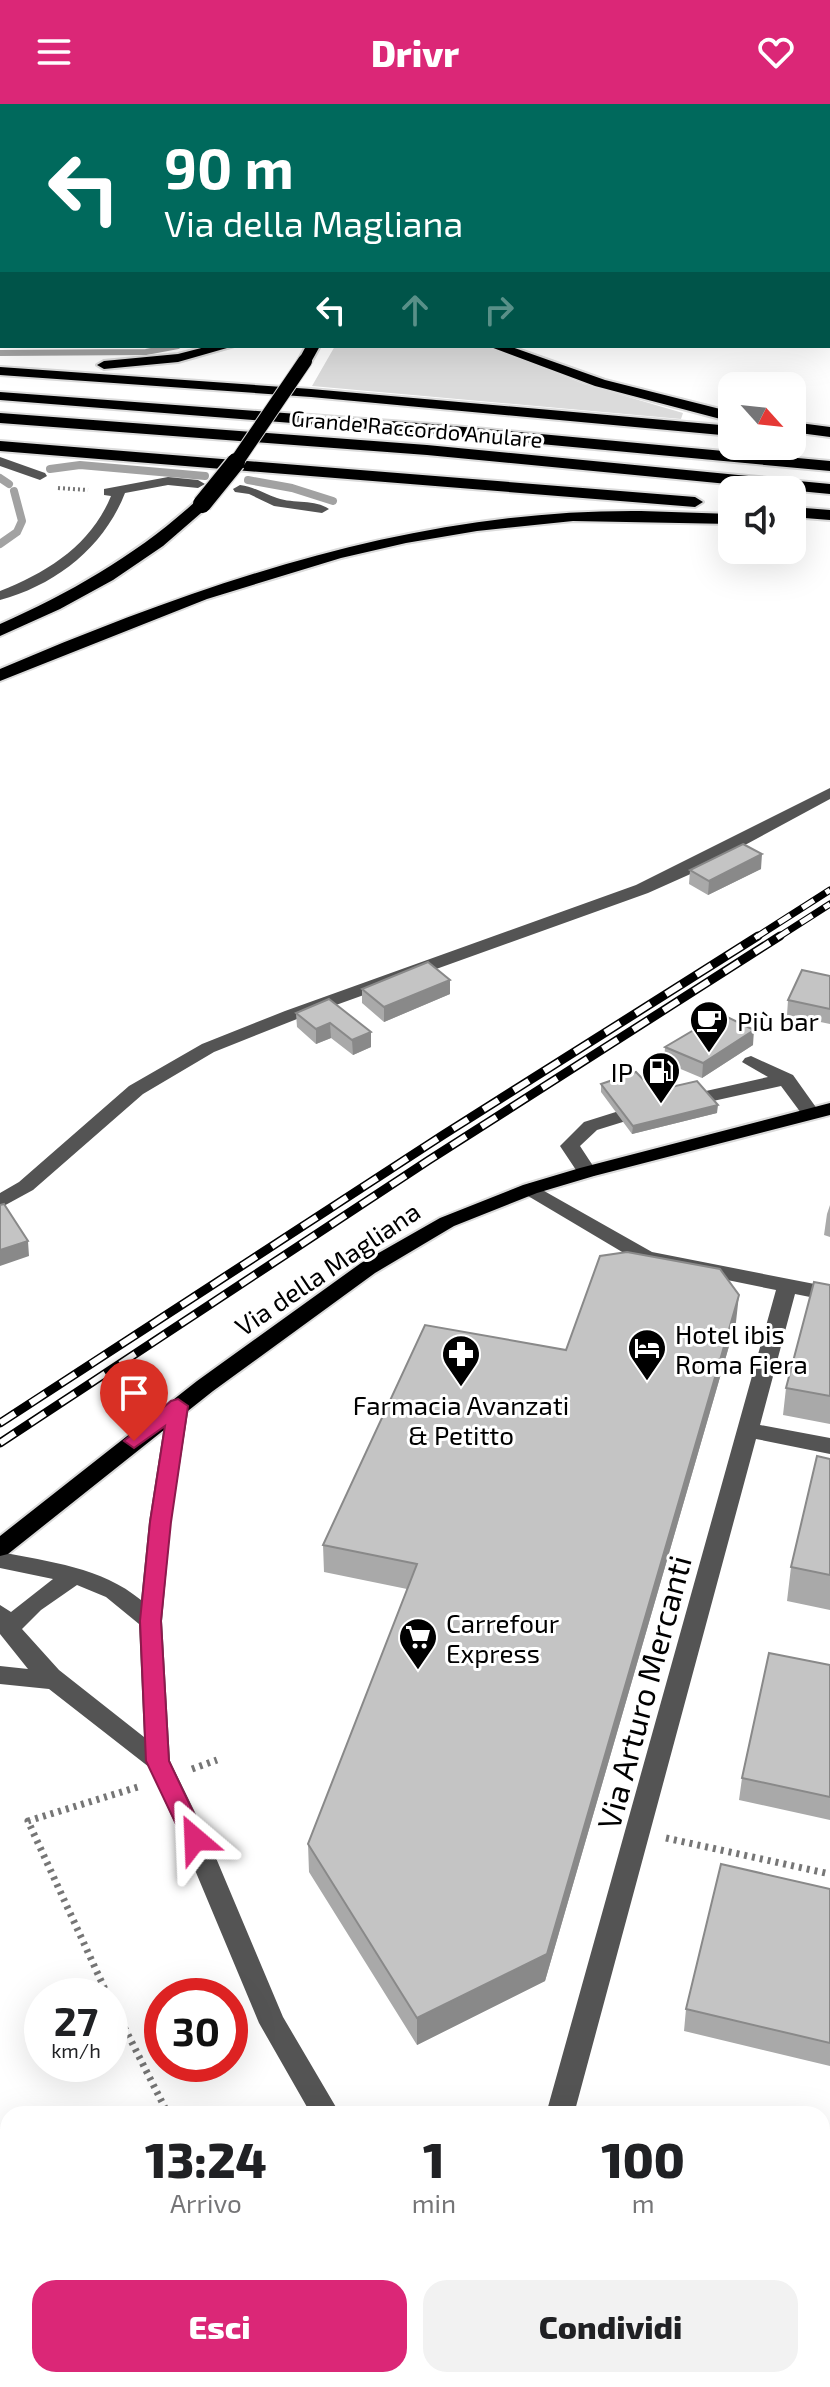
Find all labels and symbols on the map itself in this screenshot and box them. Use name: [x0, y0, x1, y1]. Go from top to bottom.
north arrow: [718, 372, 806, 460]
street label: Grande Raccordo Anulare: [290, 404, 544, 452]
cafe icon: Più bar: [688, 999, 730, 1054]
place label: Più bar: [737, 1005, 819, 1036]
fuel station icon: IP: [640, 1050, 682, 1105]
place label: IP: [611, 1056, 633, 1087]
street label: Via della Magliana: [229, 1195, 425, 1341]
place label: Hotel ibis Roma Fiera: [675, 1318, 808, 1379]
hotel icon: Hotel ibis Roma Fiera: [626, 1327, 668, 1382]
pharmacy icon: Farmacia Avanzati & Petitto: [440, 1333, 482, 1388]
pin: [100, 1359, 168, 1441]
place label: Farmacia Avanzati & Petitto: [353, 1389, 569, 1450]
street label: Via Arturo Mercanti: [588, 1551, 698, 1833]
place label: Carrefour Express: [446, 1607, 559, 1668]
supermarket icon: Carrefour Express: [397, 1616, 439, 1671]
position arrow: [153, 1797, 237, 1881]
speed limit sign: 30: [144, 1978, 248, 2082]

